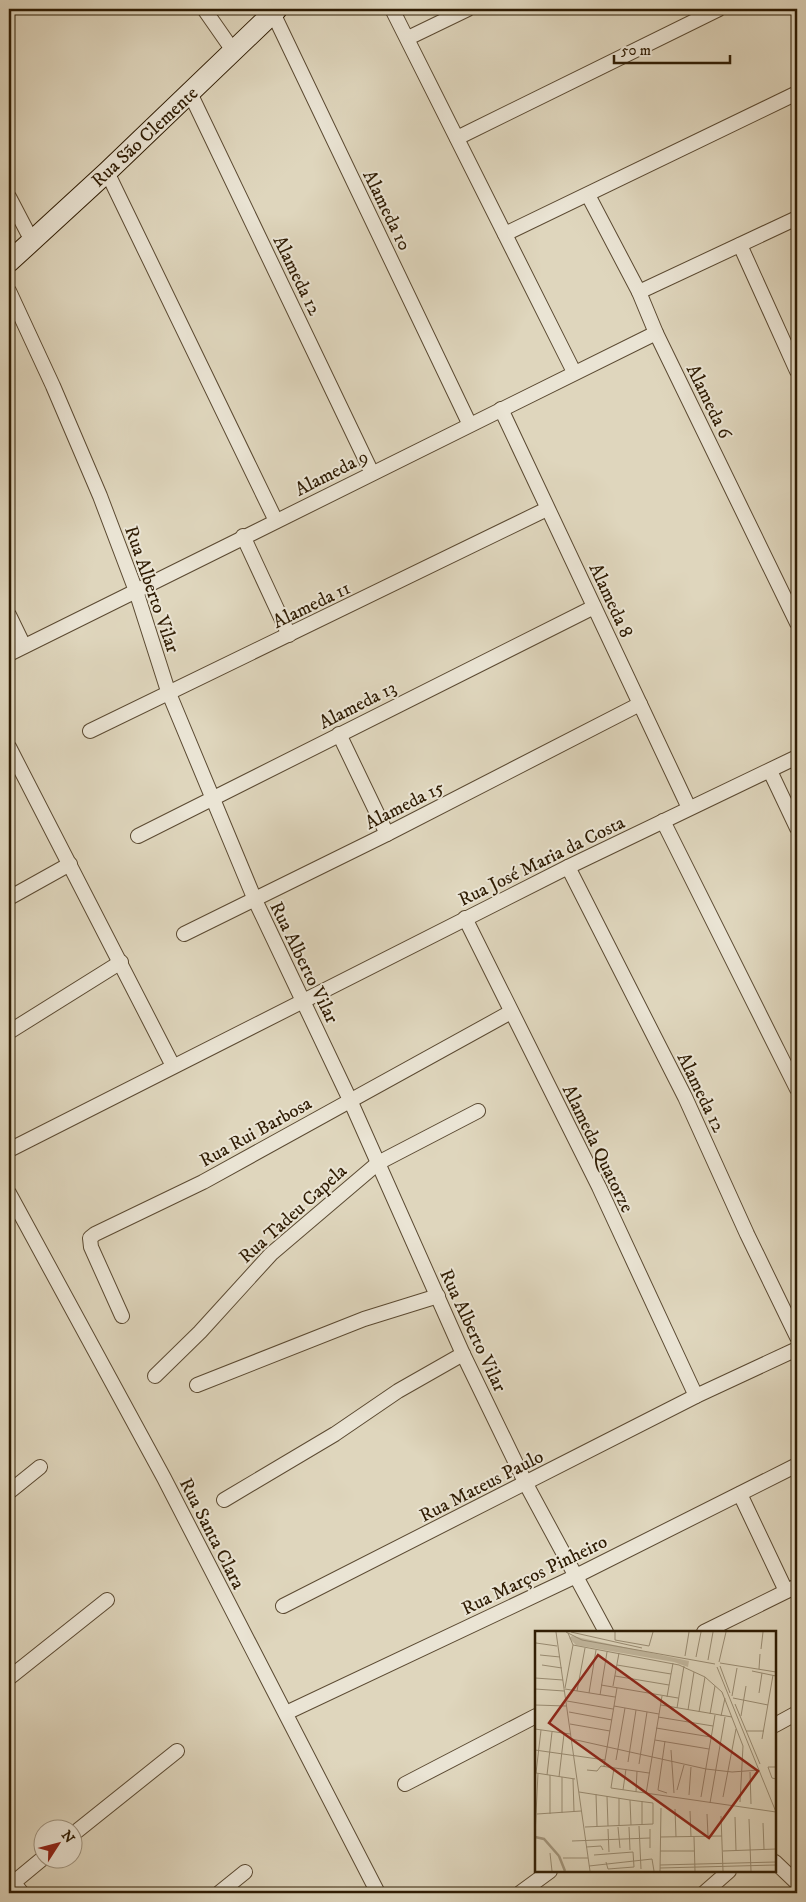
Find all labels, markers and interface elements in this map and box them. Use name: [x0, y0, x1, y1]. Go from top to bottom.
scale bar: [614, 32, 730, 64]
text: 50 m: [621, 41, 651, 60]
street label: Rua São Clemente: [87, 82, 203, 192]
street label: Alameda 10: [357, 167, 416, 255]
street label: Alameda 12: [267, 232, 326, 320]
street label: Alameda 6: [681, 361, 737, 443]
street label: Alameda 9: [291, 445, 372, 502]
street label: Rua Alberto Vilar: [119, 523, 184, 656]
street label: Alameda 8: [584, 560, 638, 641]
street label: Alameda 11: [269, 577, 354, 634]
street label: Alameda 13: [315, 676, 400, 735]
street label: Alameda 15: [361, 775, 449, 835]
street label: Rua José Maria da Costa: [455, 811, 629, 912]
street label: Rua Alberto Vilar: [264, 898, 343, 1027]
street label: Alameda 12: [671, 1049, 730, 1137]
street label: Alameda Quatorze: [557, 1081, 639, 1216]
street label: Rua Rui Barbosa: [196, 1092, 316, 1173]
street label: Rua Tadeu Capela: [234, 1160, 352, 1269]
street label: Rua Alberto Vilar: [434, 1266, 511, 1396]
street label: Rua Mateus Paulo: [416, 1445, 548, 1527]
street label: Rua Santa Clara: [174, 1474, 250, 1593]
street label: Rua Marços Pinheiro: [458, 1530, 611, 1621]
inset map: [535, 1631, 776, 1872]
north arrow: [32, 1820, 82, 1870]
text: N: [57, 1827, 79, 1847]

